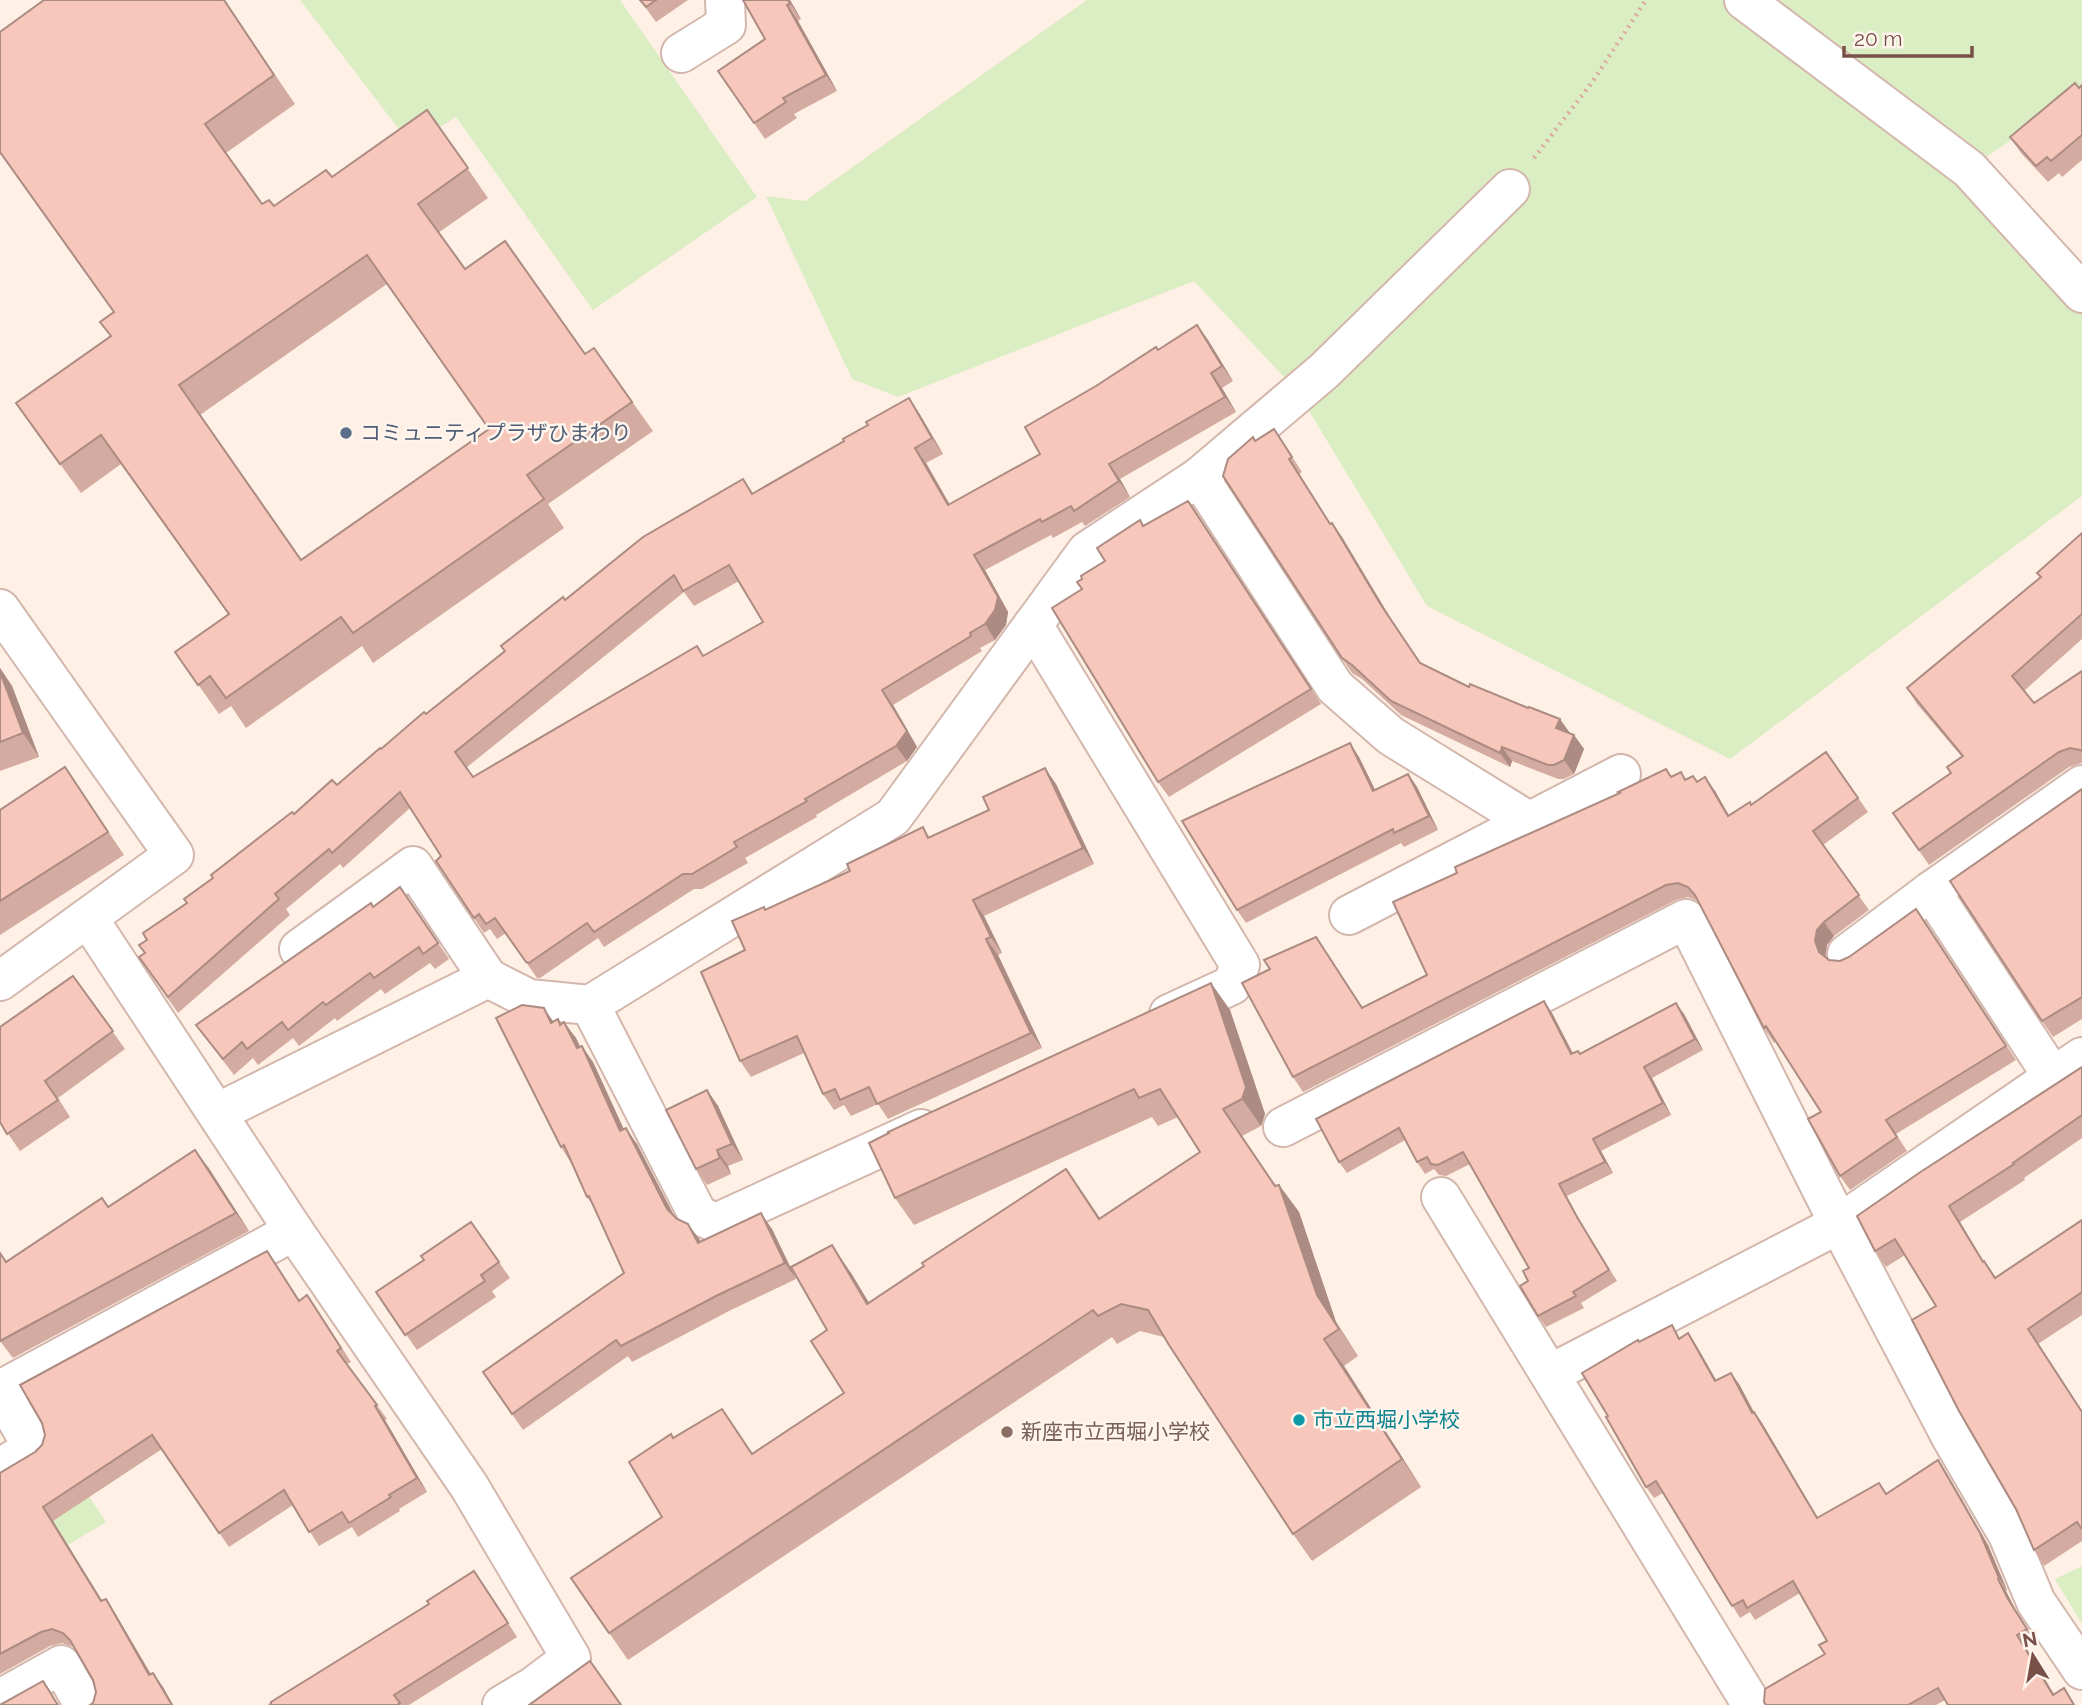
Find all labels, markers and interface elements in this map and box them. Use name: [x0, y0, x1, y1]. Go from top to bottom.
scale bar: [1844, 14, 1972, 58]
text: 20 m: [1854, 26, 1902, 51]
place label: コミュニティプラザひまわり: [360, 420, 632, 445]
marker: コミュニティプラザひまわり: [338, 425, 354, 441]
place label: 市立西堀小学校: [1313, 1407, 1460, 1432]
marker: 市立西堀小学校: [1291, 1412, 1307, 1428]
place label: 新座市立西堀小学校: [1021, 1419, 1210, 1444]
marker: 新座市立西堀小学校: [999, 1424, 1015, 1440]
north arrow: [1998, 1621, 2068, 1691]
text: N: [2021, 1627, 2039, 1651]

